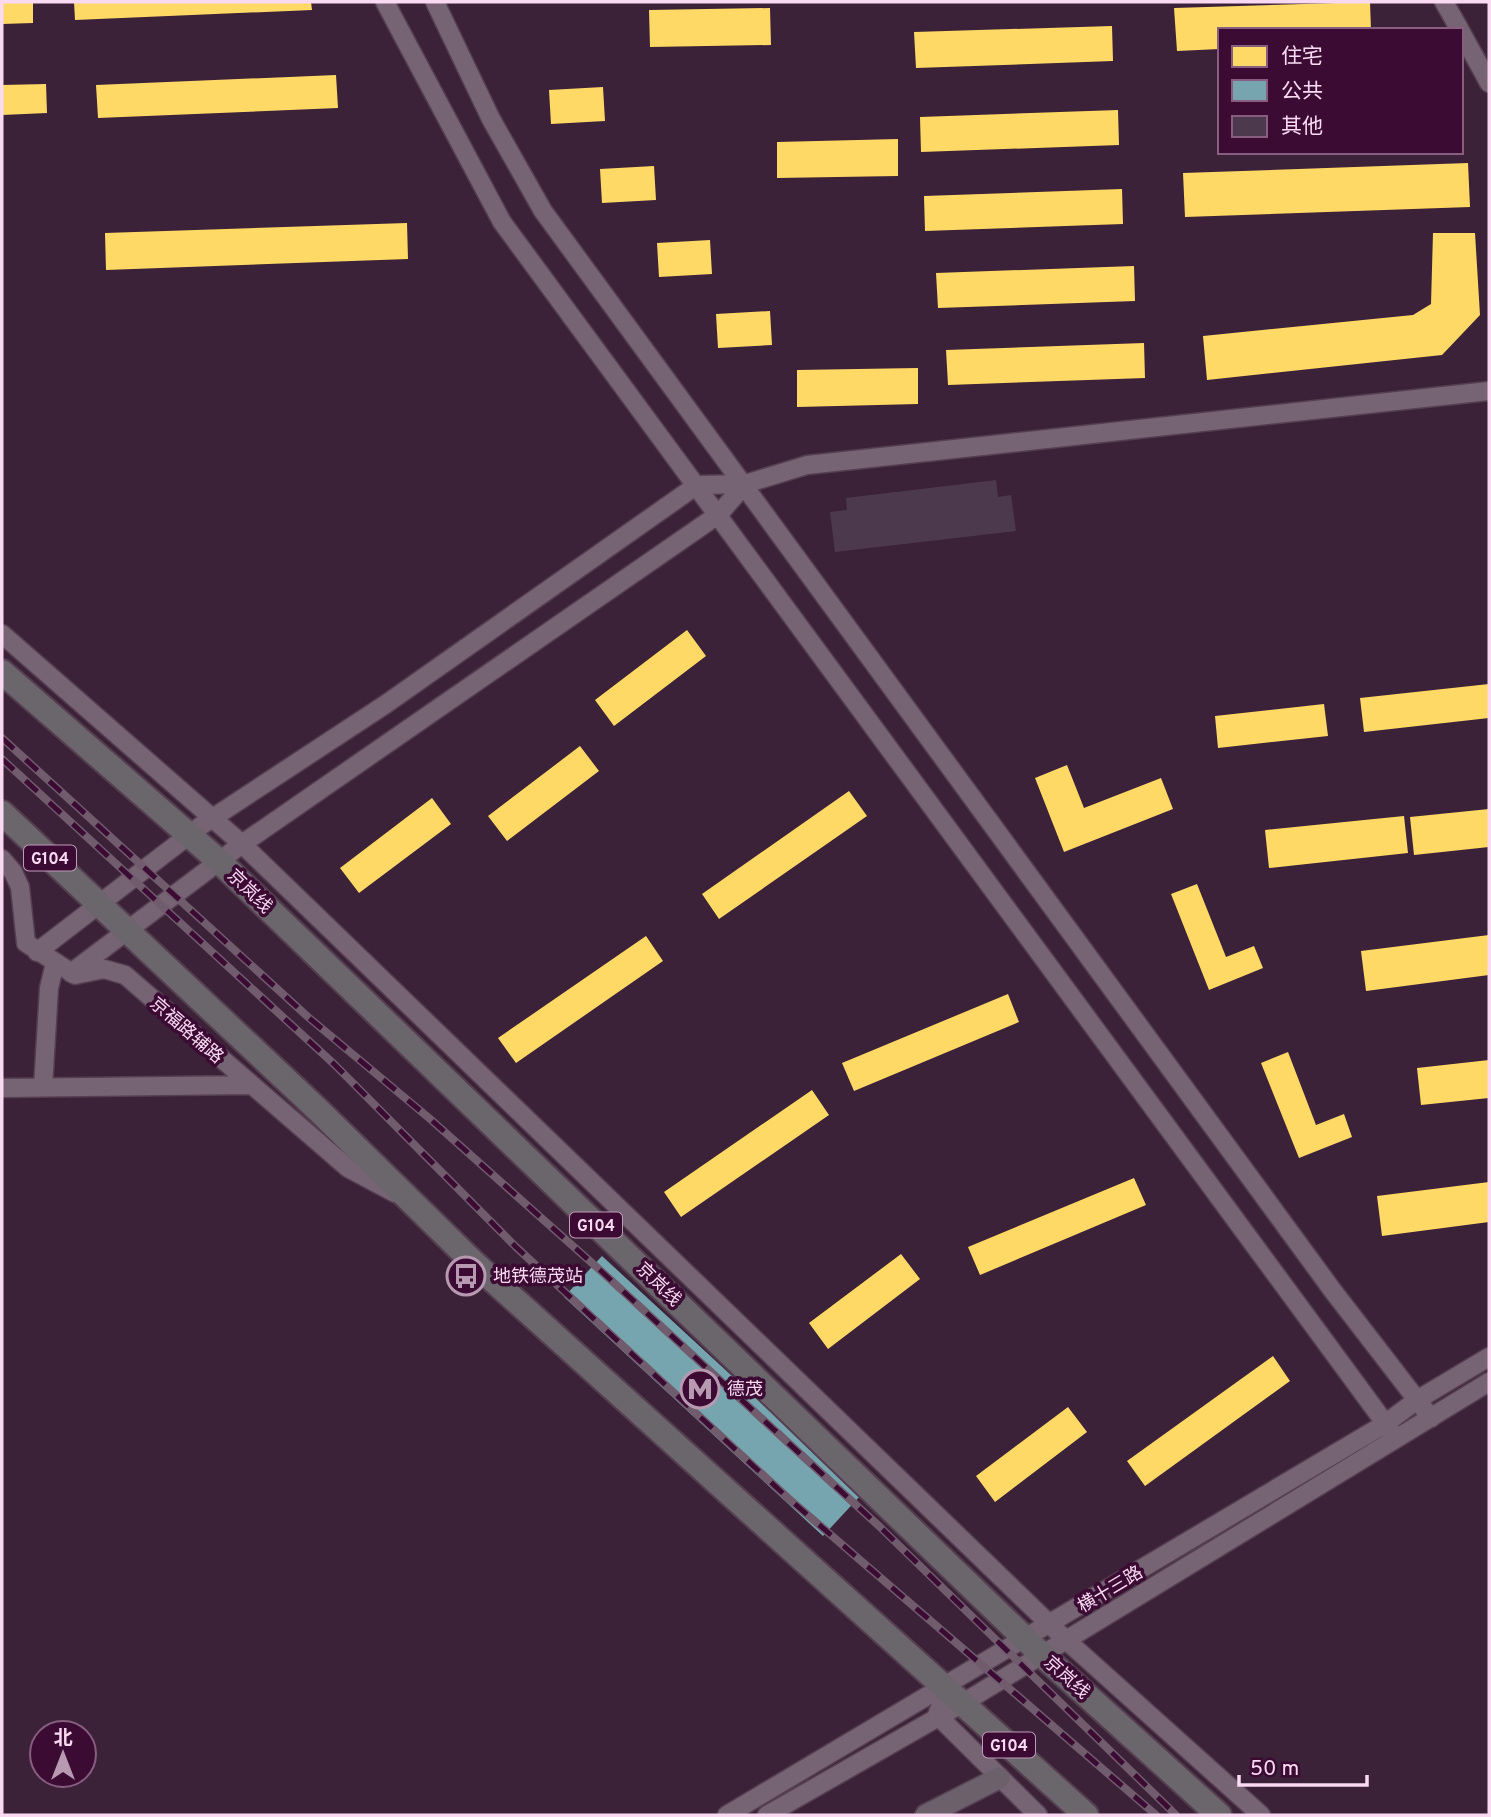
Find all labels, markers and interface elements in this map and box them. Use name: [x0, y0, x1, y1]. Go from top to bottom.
legend: [1218, 28, 1463, 154]
text: 住宅: [1281, 44, 1323, 71]
text: 公共: [1281, 79, 1323, 106]
text: 其他: [1281, 114, 1323, 141]
road number: G104: [24, 846, 76, 870]
street label: 京岚线: [222, 865, 276, 919]
street label: 京福路辅路: [145, 993, 228, 1069]
road number: G104: [570, 1212, 622, 1238]
bus stop icon: 地铁德茂站: [445, 1255, 487, 1297]
street label: 京岚线: [631, 1258, 685, 1312]
place label: 地铁德茂站: [493, 1266, 583, 1289]
metro station icon: 德茂: [679, 1368, 721, 1410]
place label: 德茂: [727, 1379, 763, 1402]
street label: 横十三路: [1074, 1562, 1148, 1619]
street label: 京岚线: [1038, 1652, 1094, 1705]
north arrow: [28, 1719, 98, 1789]
text: 北: [53, 1727, 73, 1751]
road number: G104: [983, 1732, 1035, 1758]
scale bar: [1239, 1744, 1367, 1788]
text: 50 m: [1250, 1756, 1299, 1783]

